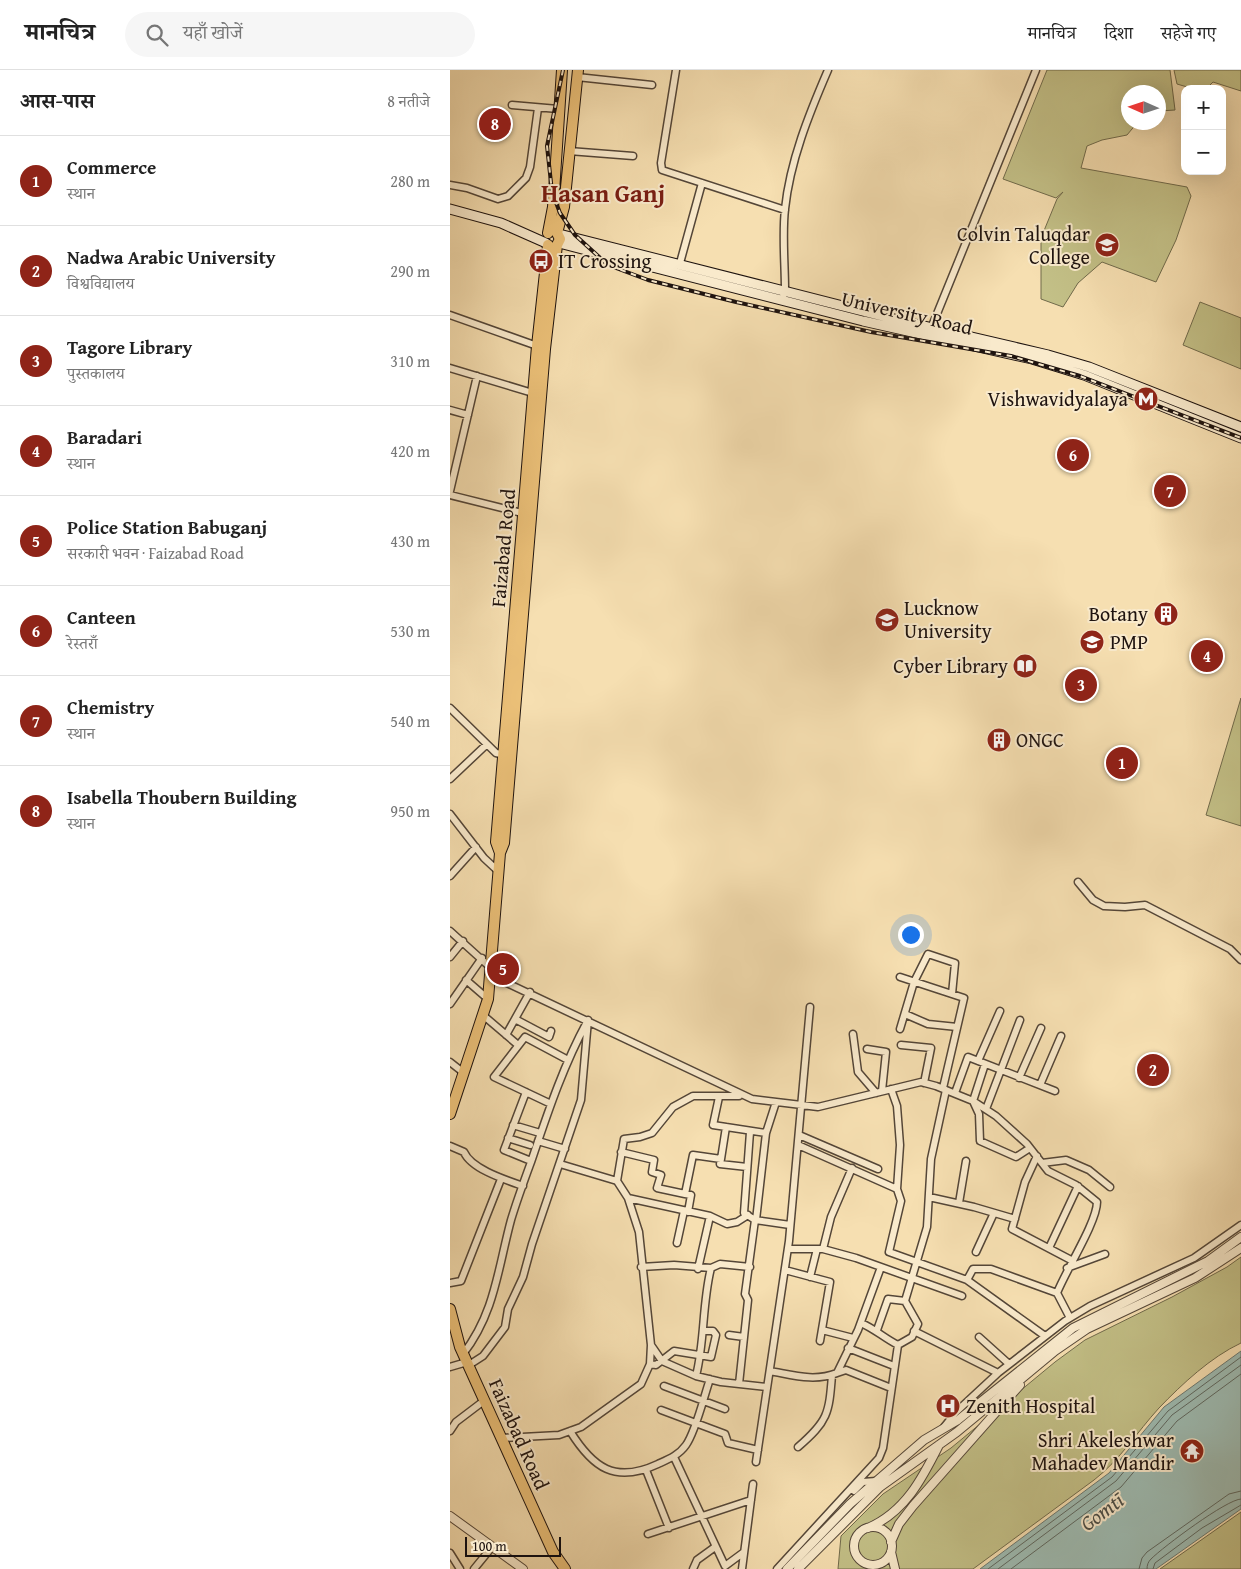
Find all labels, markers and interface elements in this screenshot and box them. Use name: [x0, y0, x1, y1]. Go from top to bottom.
search box: [125, 12, 475, 57]
text: मानचित्र: [25, 14, 95, 49]
text: यहाँ खोजें: [183, 18, 243, 46]
text: मानचित्र: [1027, 19, 1076, 46]
text: दिशा: [1104, 19, 1133, 46]
text: सहेजे गए: [1161, 19, 1216, 46]
icon: search: [143, 21, 171, 49]
text: आस-पास: [20, 85, 94, 116]
north arrow: [1121, 85, 1166, 130]
map controls: [1181, 85, 1226, 175]
button: +: [1181, 85, 1226, 130]
text: 8 नतीजे: [387, 89, 430, 113]
pin: 8: [479, 105, 511, 143]
button: −: [1181, 130, 1226, 175]
text: Commerce: [67, 153, 156, 181]
text: 1: [32, 169, 40, 193]
text: 280 m: [390, 169, 430, 193]
district label: Hasan Ganj: [541, 175, 665, 211]
text: स्थान: [67, 181, 95, 205]
place label: Colvin Taluqdar College: [957, 219, 1090, 271]
school or university icon: Colvin Taluqdar College: [1094, 232, 1120, 258]
text: Nadwa Arabic University: [67, 243, 276, 271]
place label: IT Crossing: [558, 246, 652, 275]
bus stop icon: IT Crossing: [528, 248, 554, 274]
text: 2: [32, 259, 40, 283]
text: 290 m: [390, 259, 430, 283]
text: विश्वविद्यालय: [67, 271, 134, 295]
street label: University Road: [839, 283, 976, 342]
text: Tagore Library: [67, 333, 192, 361]
text: 3: [32, 349, 40, 373]
text: 310 m: [390, 349, 430, 373]
text: पुस्तकालय: [67, 361, 125, 385]
place label: Vishwavidyalaya: [988, 384, 1129, 413]
metro station icon: Vishwavidyalaya: [1133, 386, 1159, 412]
text: Baradari: [67, 423, 142, 451]
pin: 6: [1057, 436, 1089, 474]
text: 4: [32, 439, 40, 463]
text: 420 m: [390, 439, 430, 463]
text: स्थान: [67, 451, 95, 475]
pin: 7: [1154, 472, 1186, 510]
street label: Faizabad Road: [483, 487, 522, 608]
text: Police Station Babuganj: [67, 513, 267, 541]
text: 5: [32, 529, 40, 553]
text: 430 m: [390, 529, 430, 553]
text: सरकारी भवन · Faizabad Road: [67, 541, 244, 565]
place label: Lucknow University: [904, 593, 992, 645]
place label: Botany: [1089, 599, 1148, 628]
building icon: Botany: [1153, 601, 1179, 627]
text: Canteen: [67, 603, 136, 631]
school or university icon: Lucknow University: [874, 607, 900, 633]
text: 6: [32, 619, 40, 643]
text: 530 m: [390, 619, 430, 643]
place label: PMP: [1110, 627, 1148, 656]
school or university icon: PMP: [1079, 629, 1105, 655]
text: रेस्तराँ: [67, 631, 98, 655]
pin: 4: [1191, 637, 1223, 675]
place label: Cyber Library: [893, 651, 1008, 680]
library icon: Cyber Library: [1012, 653, 1038, 679]
pin: 3: [1065, 666, 1097, 704]
text: Chemistry: [67, 693, 154, 721]
text: 7: [32, 709, 40, 733]
text: 540 m: [390, 709, 430, 733]
text: स्थान: [67, 721, 95, 745]
place label: ONGC: [1016, 725, 1064, 754]
building icon: ONGC: [986, 727, 1012, 753]
pin: 1: [1106, 744, 1138, 782]
text: Isabella Thoubern Building: [67, 783, 297, 811]
text: 8: [32, 799, 40, 823]
text: 950 m: [390, 799, 430, 823]
text: स्थान: [67, 811, 95, 835]
your location: [898, 922, 924, 948]
pin: 5: [487, 950, 519, 988]
pin: 2: [1137, 1051, 1169, 1089]
street label: Faizabad Road: [482, 1374, 557, 1494]
place label: Zenith Hospital: [966, 1391, 1096, 1420]
hospital icon: Zenith Hospital: [935, 1393, 961, 1419]
place label: Shri Akeleshwar Mahadev Mandir: [1031, 1425, 1174, 1477]
temple icon: Shri Akeleshwar Mahadev Mandir: [1179, 1438, 1205, 1464]
water label: Gomtī: [1073, 1484, 1131, 1538]
scale bar: [465, 1534, 561, 1557]
text: 100 m: [472, 1536, 507, 1556]

